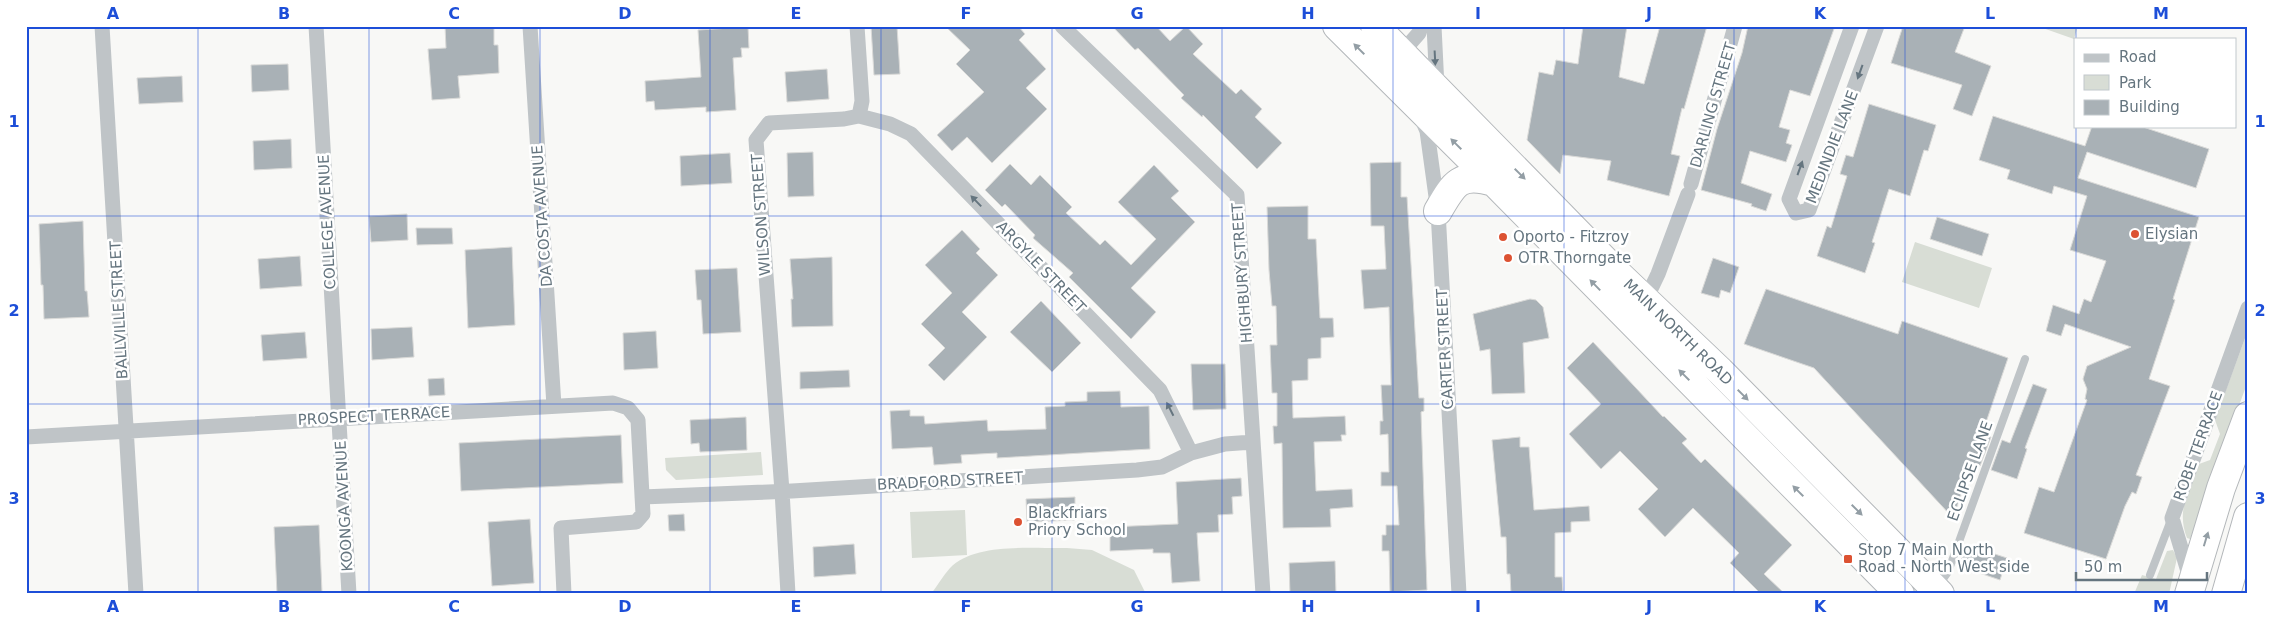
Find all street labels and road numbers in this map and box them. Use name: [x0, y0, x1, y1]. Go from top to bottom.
street label: DARLING STREET: [1686, 39, 1740, 170]
street label: MEDINDIE LANE: [1802, 88, 1862, 206]
street label: DA COSTA AVENUE: [528, 145, 556, 287]
street label: WILSON STREET: [748, 153, 774, 277]
street label: COLLEGE AVENUE: [314, 154, 340, 290]
street label: HIGHBURY STREET: [1228, 201, 1256, 344]
street label: ARGYLE STREET: [993, 217, 1090, 317]
street label: BALLVILLE STREET: [106, 240, 132, 380]
street label: MAIN NORTH ROAD: [1620, 275, 1736, 389]
street label: CARTER STREET: [1433, 287, 1457, 410]
street label: ROBE TERRACE: [2170, 389, 2226, 503]
street label: PROSPECT TERRACE: [297, 403, 451, 429]
street label: ECLIPSE LANE: [1944, 418, 1996, 524]
street label: KOONGA AVENUE: [332, 440, 356, 572]
street label: BRADFORD STREET: [876, 468, 1024, 494]

